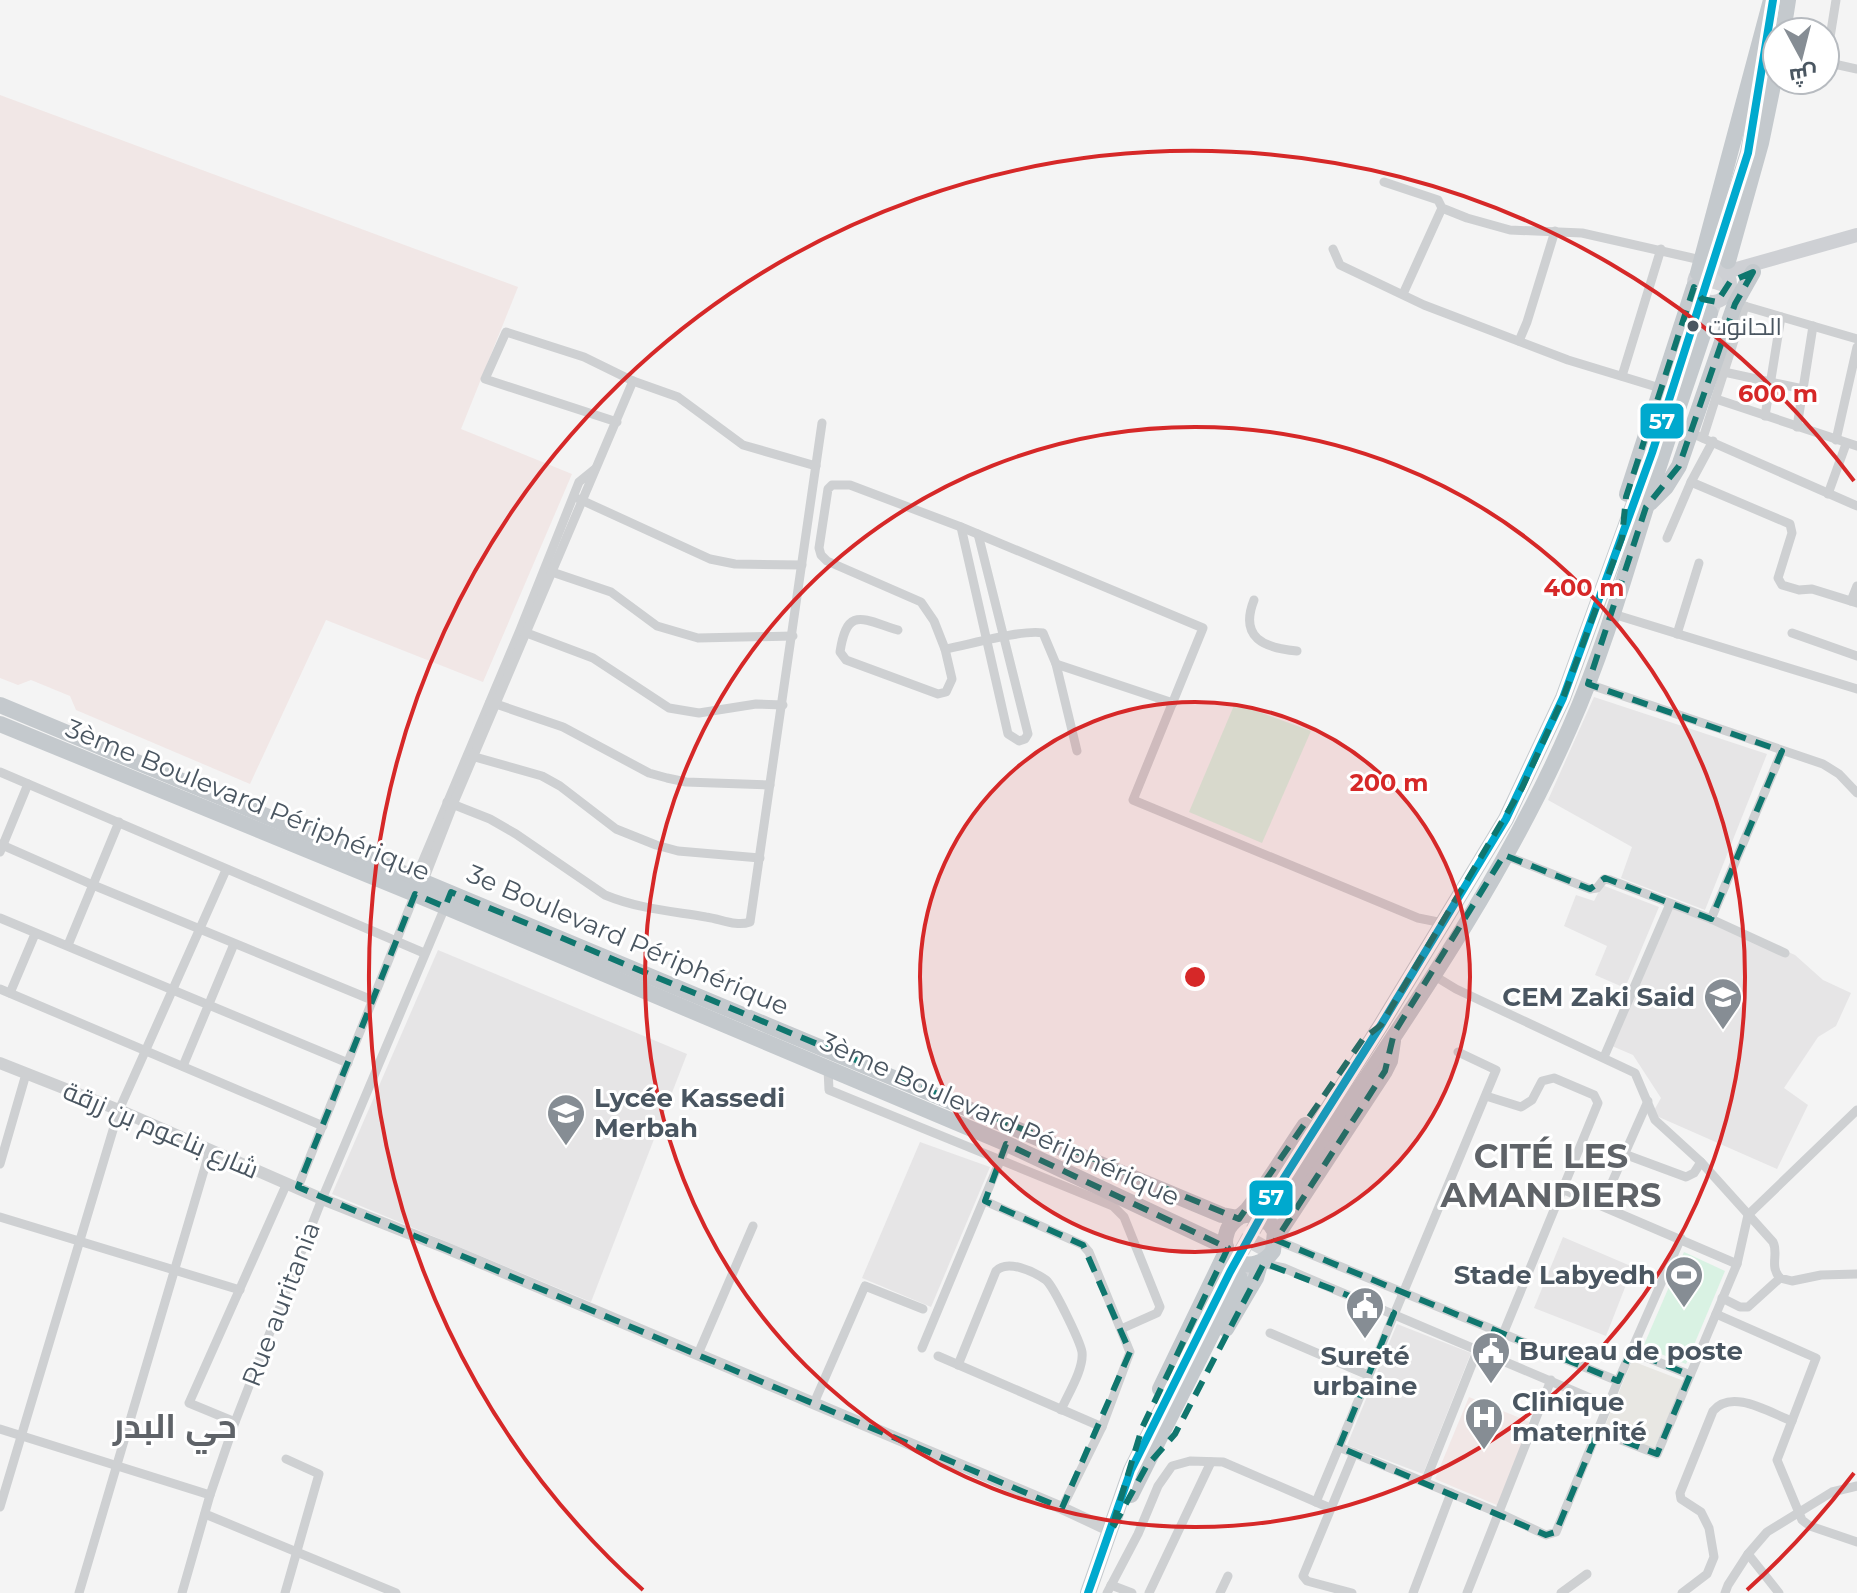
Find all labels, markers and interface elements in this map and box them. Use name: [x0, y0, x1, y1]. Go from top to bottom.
north arrow: [1761, 16, 1841, 96]
text: ش: [1788, 60, 1819, 90]
place label: الحانوت: [1708, 312, 1782, 341]
marker: الحانوت: [1685, 318, 1701, 334]
text: 600 m: [1738, 379, 1818, 408]
line badge: 57: [1639, 402, 1685, 440]
text: 57: [1649, 408, 1675, 435]
text: 400 m: [1543, 573, 1625, 602]
street label: 3ème Boulevard Périphérique: [61, 712, 435, 888]
text: 200 m: [1350, 768, 1428, 797]
street label: 3e Boulevard Périphérique: [462, 858, 794, 1022]
centre of rings: [1181, 963, 1209, 991]
school or university icon: CEM Zaki Said: [1702, 976, 1744, 1031]
place label: CEM Zaki Said: [1502, 981, 1695, 1013]
street label: 3ème Boulevard Périphérique: [815, 1025, 1185, 1213]
street label: شارع بناعوم بن زرقة: [58, 1074, 264, 1187]
place label: Lycée Kassedi Merbah: [594, 1082, 785, 1144]
school or university icon: Lycée Kassedi Merbah: [545, 1092, 587, 1147]
district label: CITÉ LES AMANDIERS: [1440, 1135, 1661, 1216]
line badge: 57: [1248, 1179, 1294, 1217]
text: 57: [1258, 1184, 1284, 1211]
street label: Rue auritania: [235, 1217, 327, 1391]
sports icon: Stade Labyedh: [1663, 1254, 1705, 1309]
place label: Stade Labyedh: [1454, 1259, 1656, 1291]
public building icon: Sureté urbaine: [1344, 1285, 1386, 1340]
public building icon: Bureau de poste: [1470, 1330, 1512, 1385]
place label: Bureau de poste: [1519, 1335, 1743, 1367]
place label: Sureté urbaine: [1312, 1340, 1418, 1402]
place label: Clinique maternité: [1512, 1386, 1647, 1448]
hospital icon: Clinique maternité: [1463, 1396, 1505, 1451]
district label: حي البدر: [112, 1405, 237, 1454]

